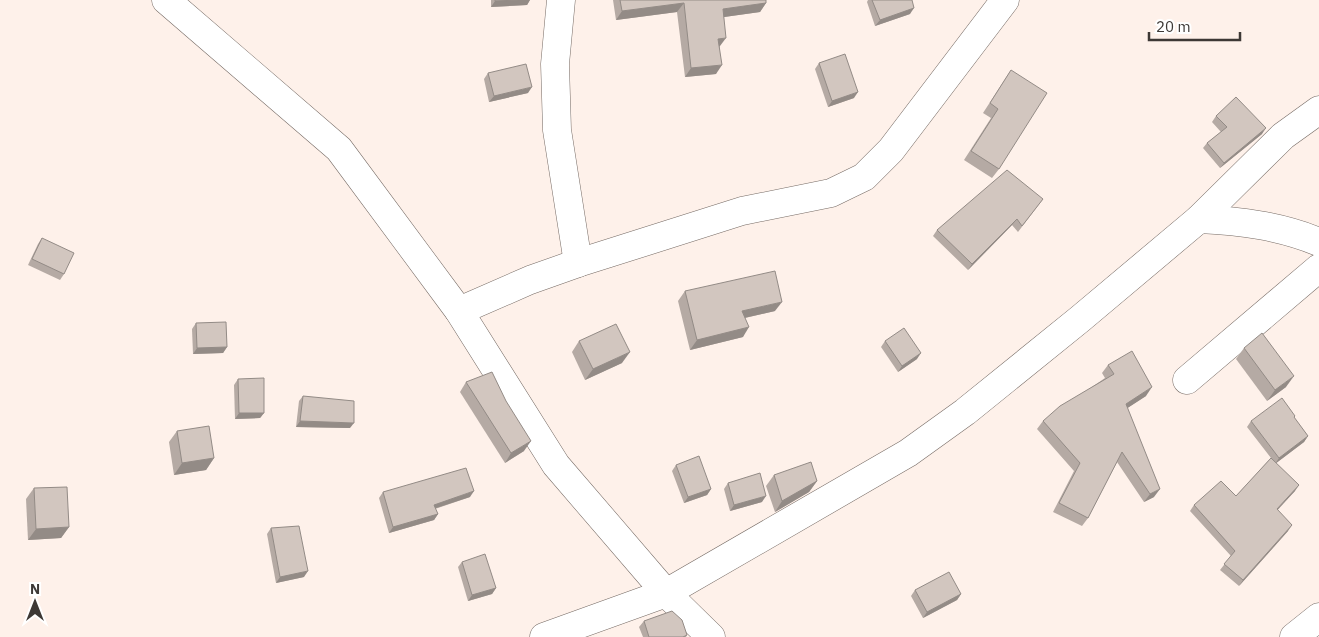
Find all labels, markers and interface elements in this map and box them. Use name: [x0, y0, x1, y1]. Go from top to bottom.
scale bar: [1149, 10, 1240, 42]
text: 20 m: [1156, 17, 1191, 36]
north arrow: [10, 577, 60, 627]
text: N: [30, 580, 40, 598]

